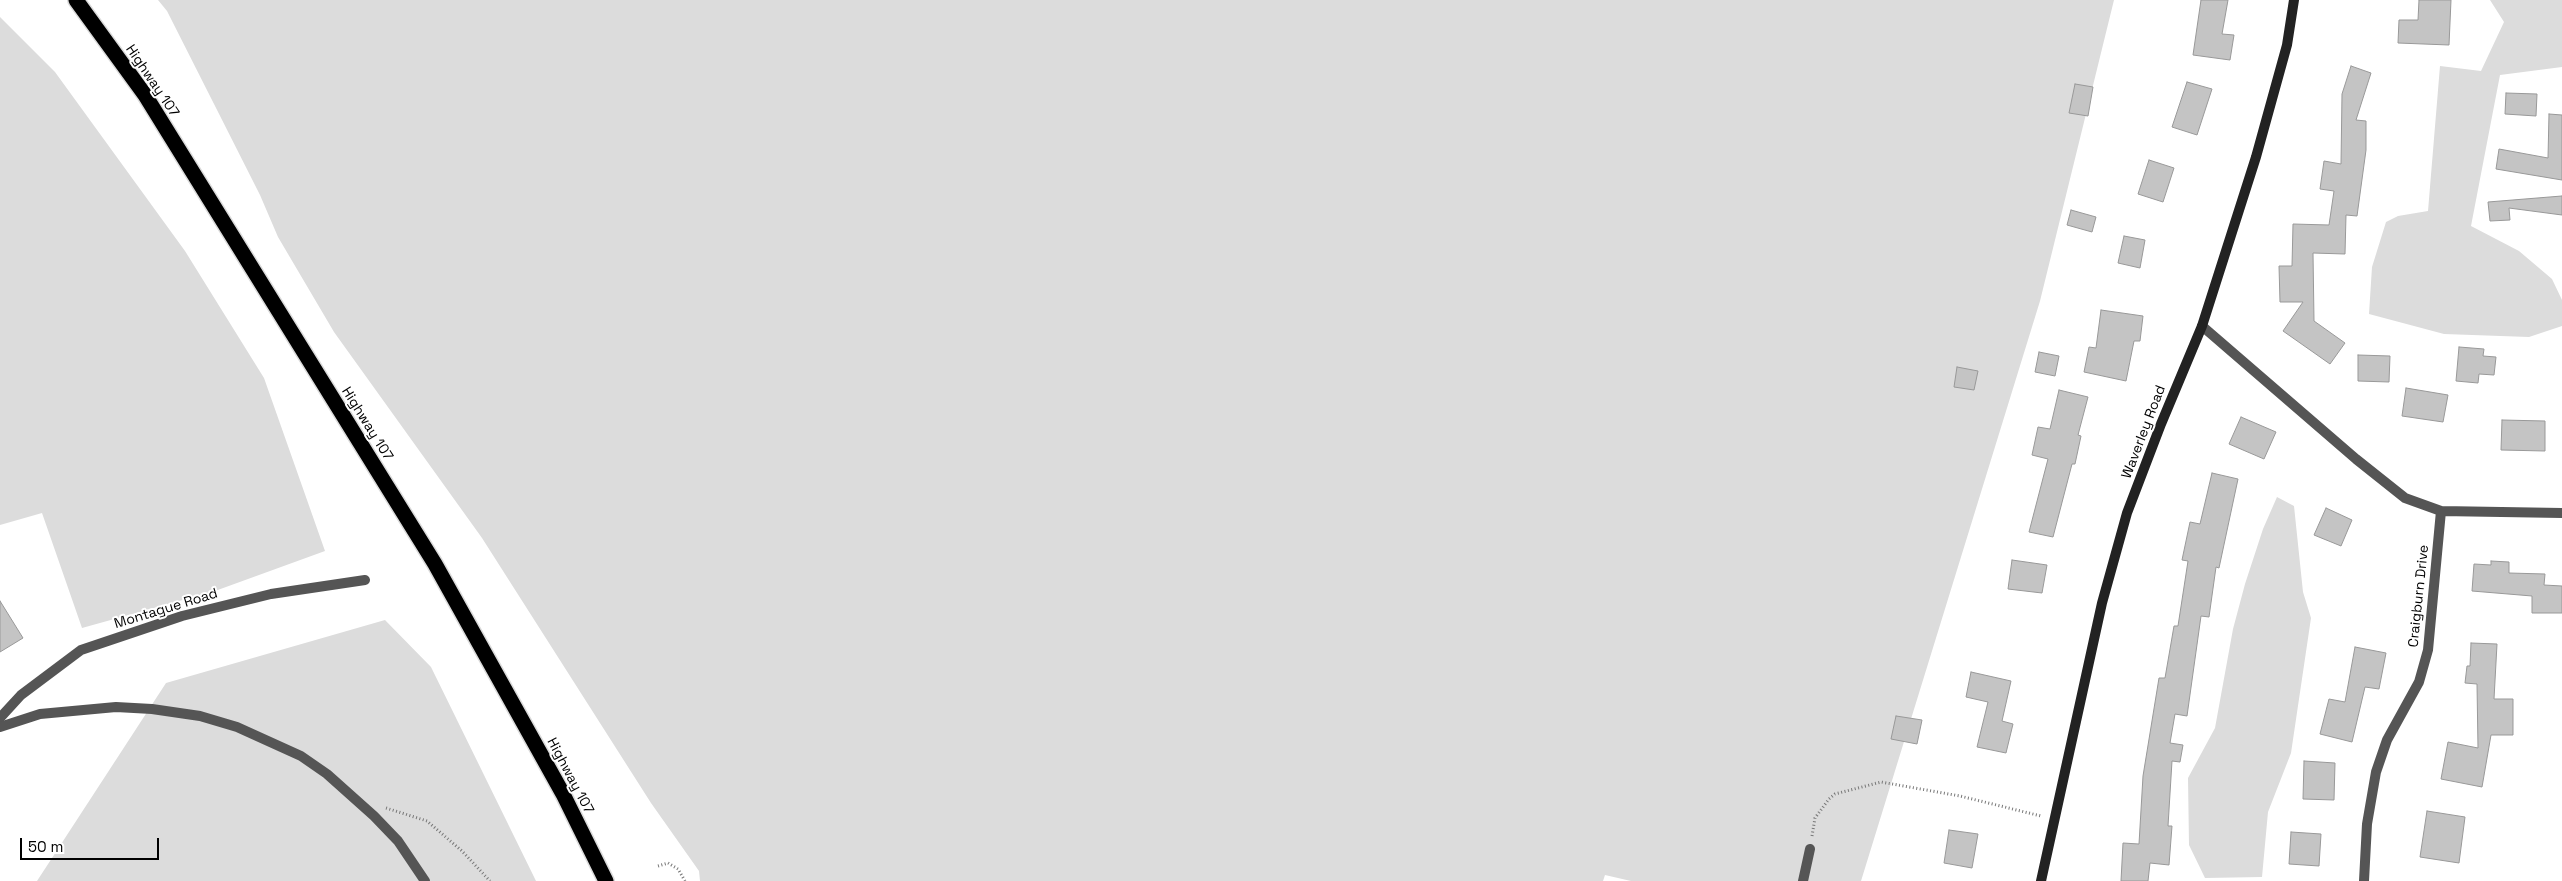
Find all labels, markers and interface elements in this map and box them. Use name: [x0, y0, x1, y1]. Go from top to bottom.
street label: Highway 107: [122, 42, 182, 120]
street label: Waverley Road: [2118, 383, 2170, 481]
street label: Highway 107: [338, 384, 396, 464]
street label: Craigburn Drive: [2405, 544, 2433, 648]
street label: Montague Road: [112, 585, 220, 633]
street label: Highway 107: [543, 735, 597, 817]
scale bar: [22, 828, 161, 860]
text: 50 m: [28, 837, 63, 856]

